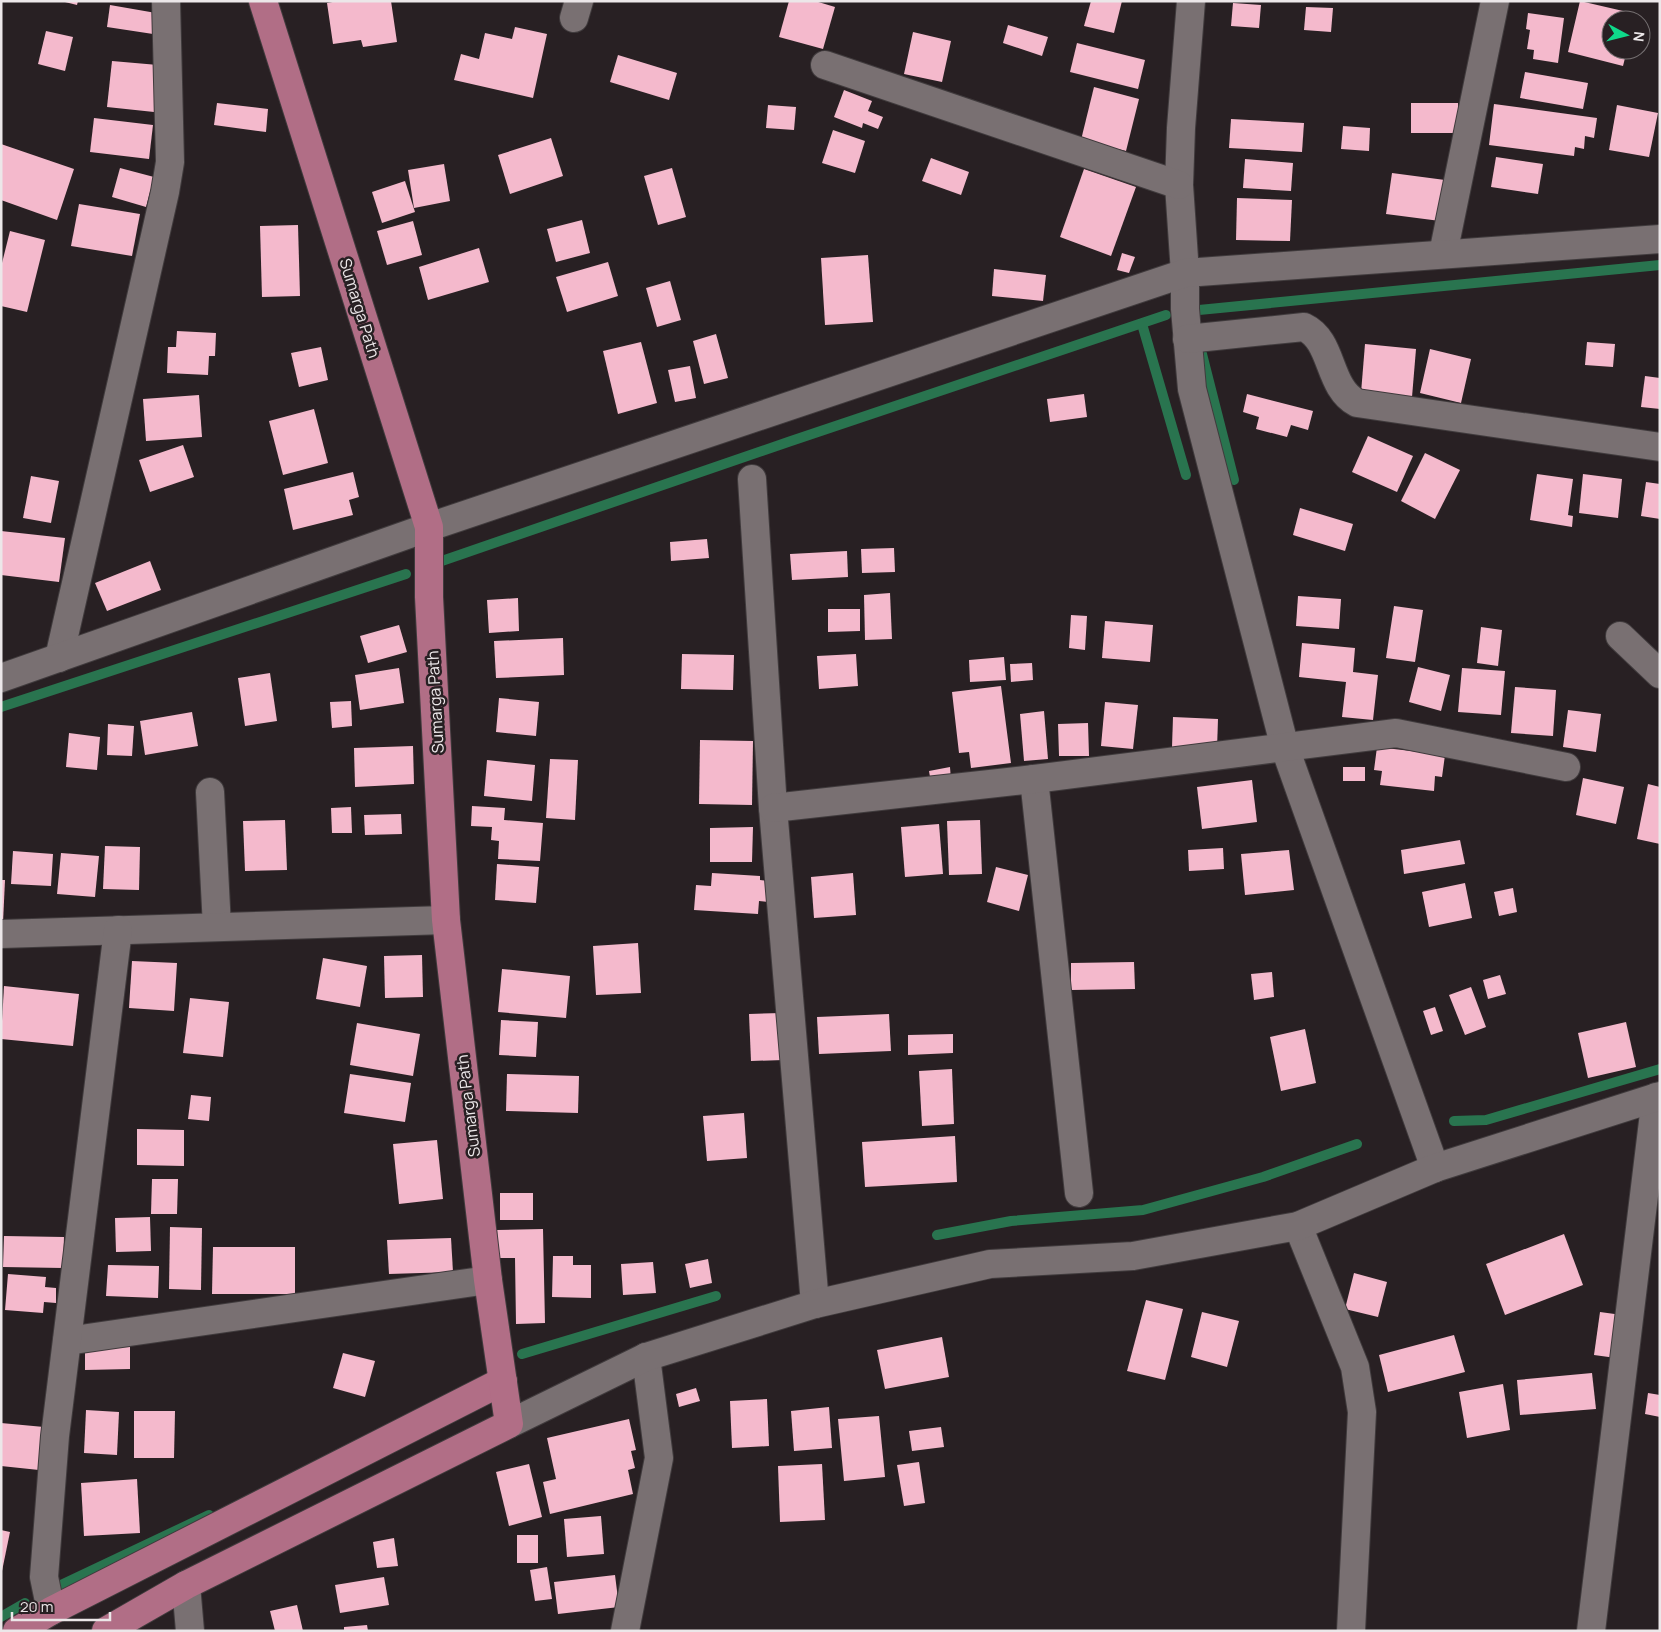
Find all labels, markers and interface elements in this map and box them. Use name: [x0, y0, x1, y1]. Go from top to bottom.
north arrow: [1601, 10, 1651, 60]
text: N: [1629, 30, 1649, 43]
street label: Sumarga Path: [334, 256, 386, 360]
street label: Sumarga Path: [421, 650, 449, 754]
street label: Sumarga Path: [451, 1054, 485, 1158]
scale bar: [12, 1590, 110, 1622]
text: 20 m: [20, 1596, 53, 1617]

